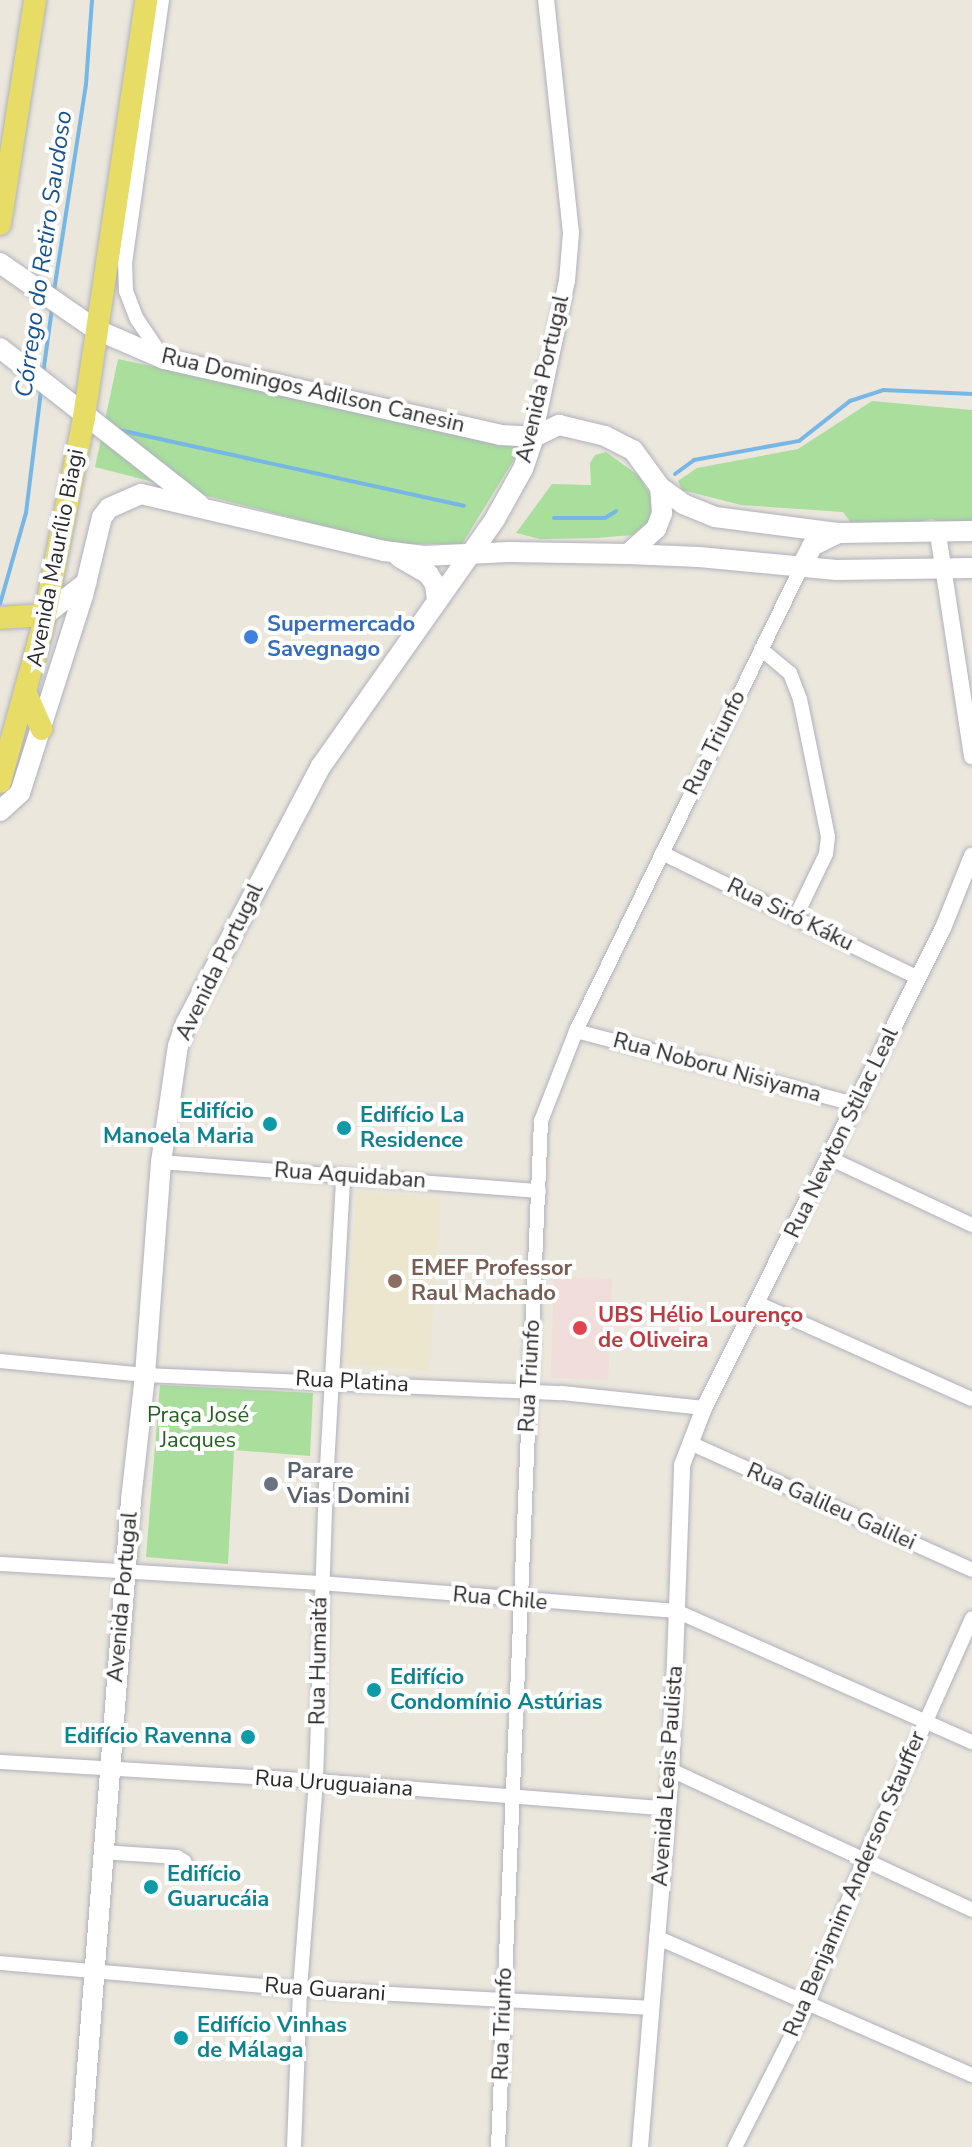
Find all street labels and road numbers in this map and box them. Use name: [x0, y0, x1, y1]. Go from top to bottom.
street label: Avenida Portugal: [511, 293, 575, 465]
street label: Rua Domingos Adilson Canesin: [159, 343, 467, 439]
street label: Avenida Maurílio Biagi: [22, 447, 90, 669]
street label: Rua Triunfo: [678, 686, 752, 800]
street label: Rua Siró Káku: [722, 873, 858, 957]
street label: Avenida Portugal: [171, 879, 269, 1045]
street label: Rua Newton Stilac Leal: [780, 1023, 904, 1243]
street label: Rua Noboru Nisiyama: [610, 1028, 824, 1108]
street label: Rua Aquidaban: [273, 1158, 427, 1194]
street label: Rua Triunfo: [514, 1319, 546, 1433]
street label: Rua Platina: [295, 1366, 409, 1398]
street label: Rua Galileu Galilei: [742, 1458, 920, 1556]
street label: Avenida Portugal: [102, 1511, 144, 1683]
street label: Rua Chile: [452, 1582, 548, 1616]
street label: Rua Humaitá: [305, 1597, 333, 1725]
street label: Avenida Leais Paulista: [647, 1665, 689, 1887]
street label: Rua Benjamim Anderson Stauffer: [779, 1727, 931, 2041]
street label: Rua Uruguaiana: [254, 1765, 414, 1803]
street label: Rua Triunfo: [488, 1967, 518, 2081]
street label: Rua Guarani: [264, 1973, 386, 2007]

